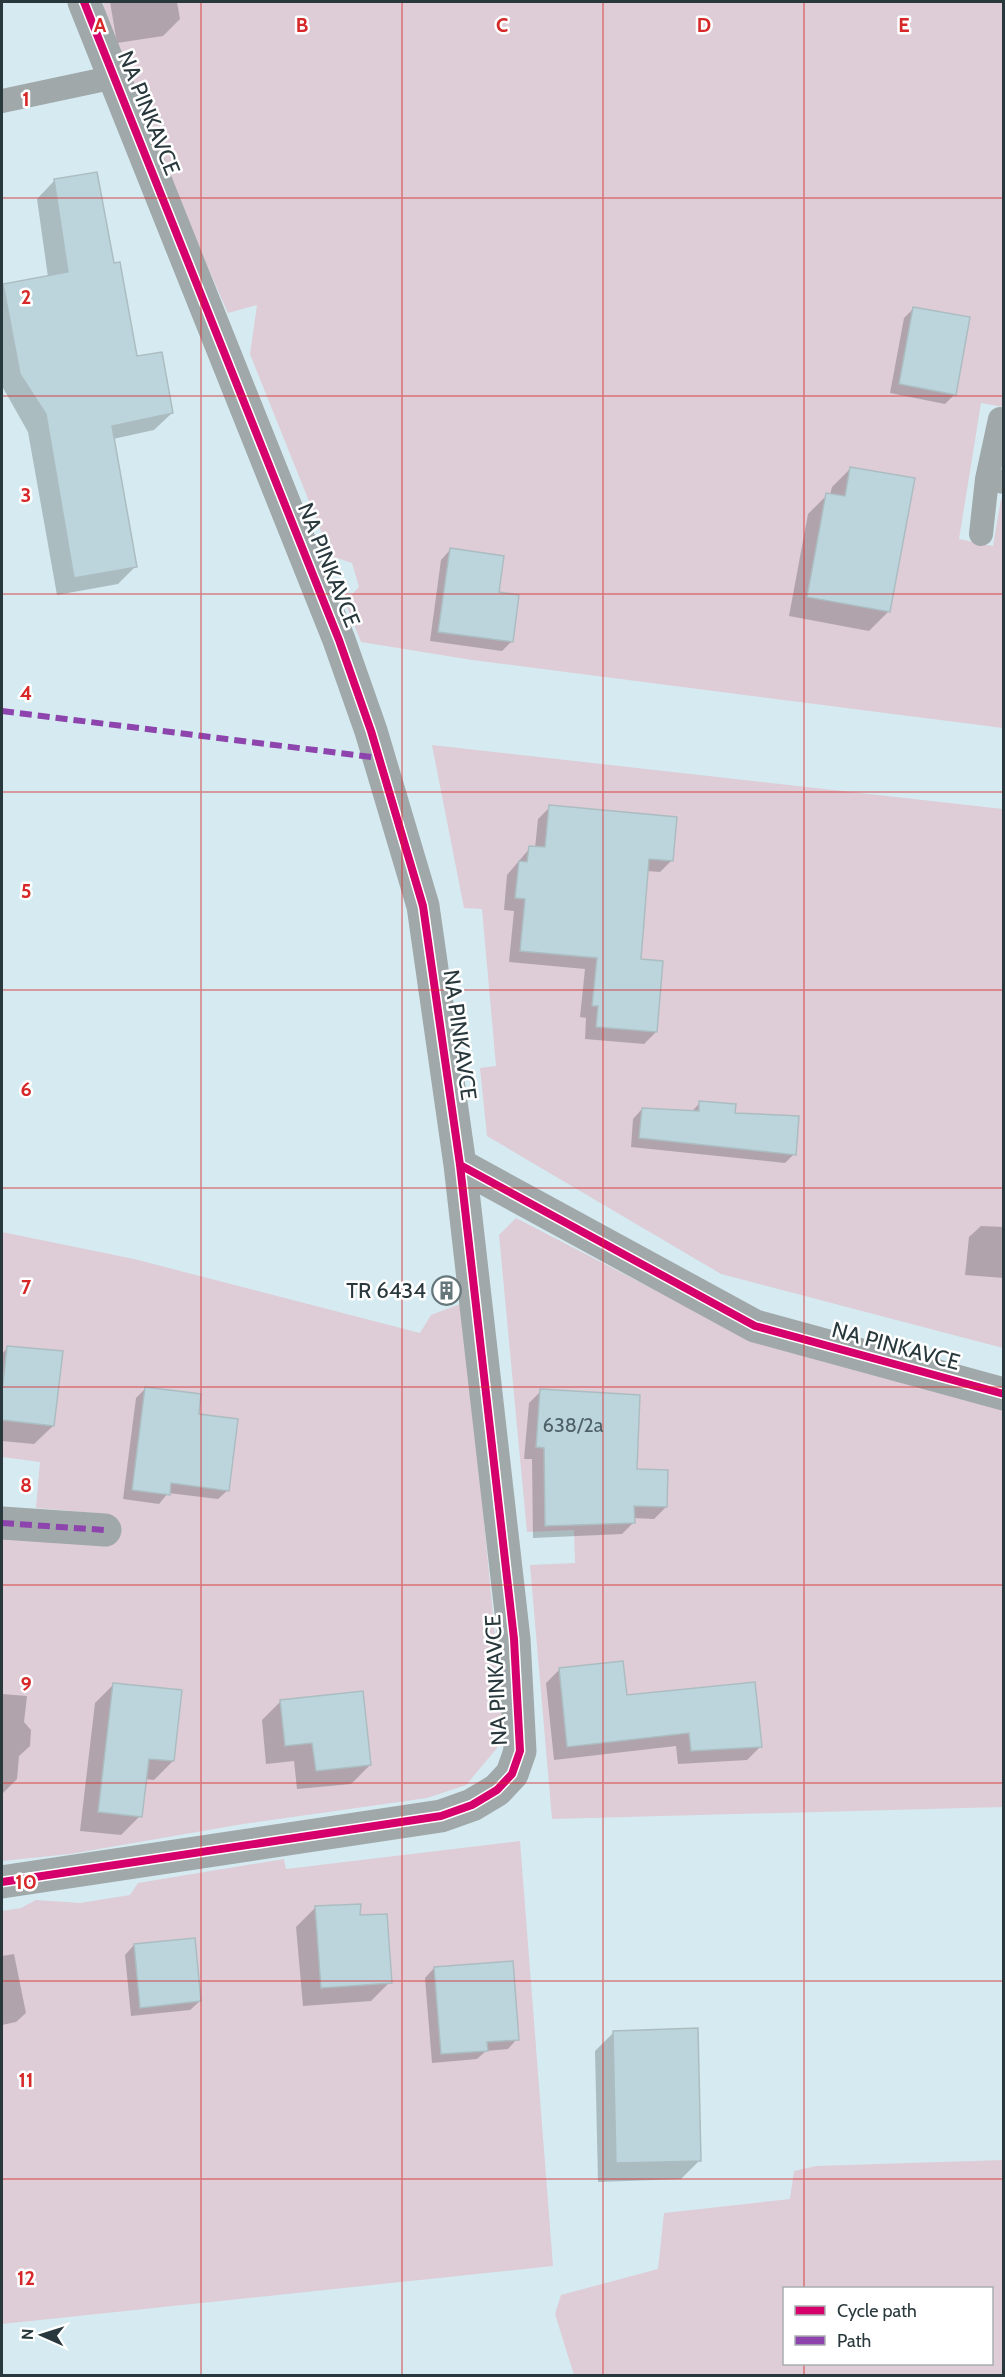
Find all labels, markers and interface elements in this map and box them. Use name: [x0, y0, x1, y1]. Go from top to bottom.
text: A: [94, 13, 107, 37]
text: B: [296, 13, 308, 37]
text: C: [496, 13, 508, 37]
text: D: [697, 13, 711, 37]
text: E: [898, 13, 910, 37]
street label: NA PINKAVCE: [112, 47, 186, 179]
text: 1: [22, 87, 30, 111]
text: 2: [21, 285, 31, 309]
text: 3: [21, 483, 31, 507]
street label: NA PINKAVCE: [292, 499, 366, 631]
text: 4: [20, 681, 32, 705]
text: 5: [21, 879, 31, 903]
street label: NA PINKAVCE: [437, 968, 483, 1102]
text: 6: [20, 1077, 32, 1101]
building icon: TR 6434: [431, 1274, 463, 1306]
text: 7: [21, 1275, 32, 1299]
place label: TR 6434: [346, 1277, 426, 1304]
street label: NA PINKAVCE: [829, 1316, 963, 1376]
house number: 638/2a: [543, 1413, 604, 1437]
text: 8: [20, 1473, 32, 1497]
street label: NA PINKAVCE: [479, 1614, 513, 1746]
text: 9: [20, 1672, 32, 1696]
text: 10: [15, 1870, 37, 1894]
text: 11: [19, 2068, 33, 2092]
text: 12: [17, 2266, 35, 2290]
legend: [783, 2287, 993, 2365]
text: Cycle path: [837, 2300, 917, 2322]
north arrow: [12, 2305, 72, 2365]
text: N: [18, 2328, 37, 2340]
text: Path: [837, 2330, 871, 2352]

